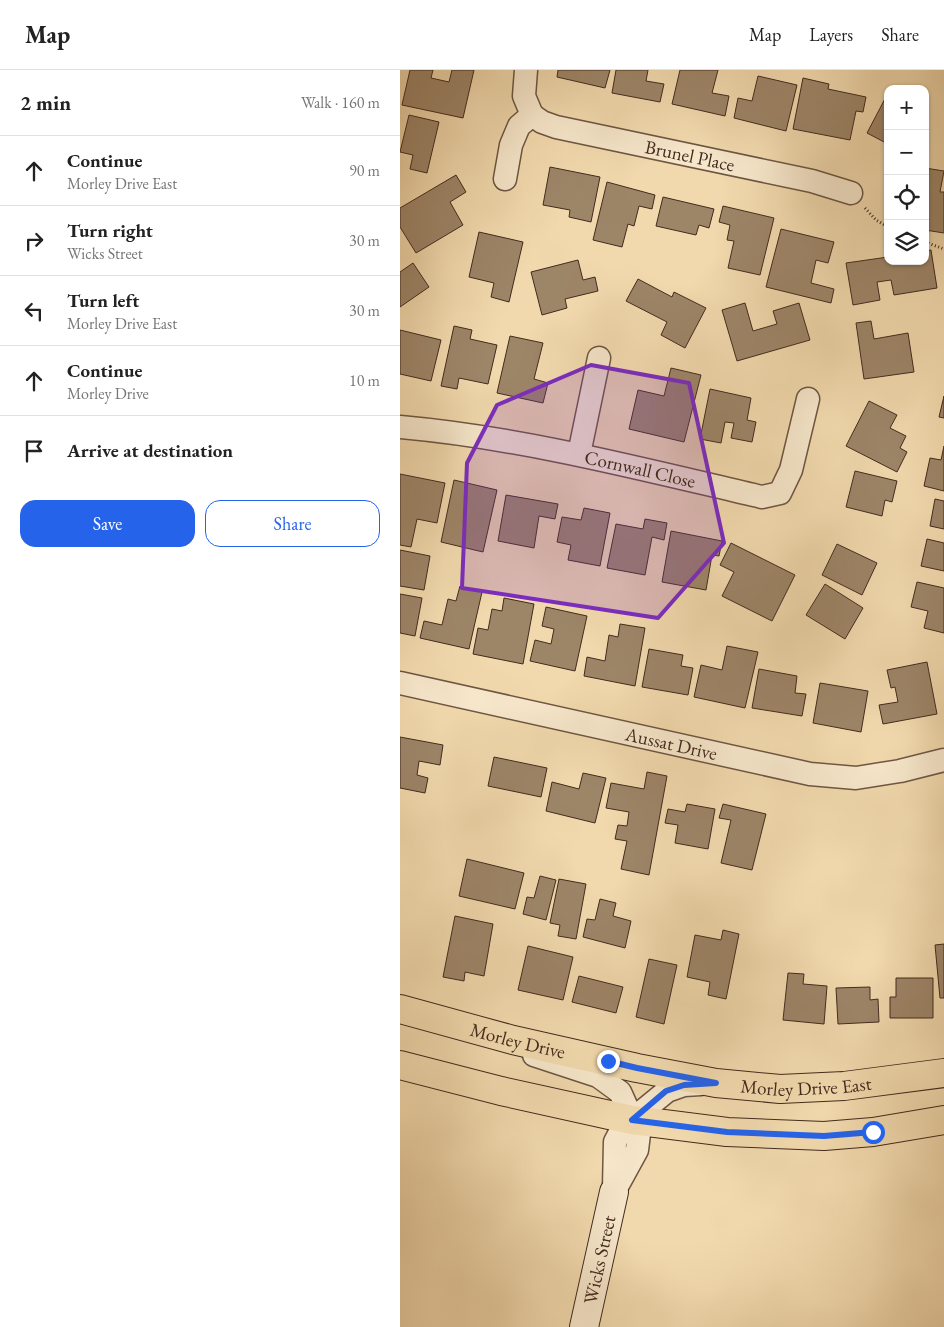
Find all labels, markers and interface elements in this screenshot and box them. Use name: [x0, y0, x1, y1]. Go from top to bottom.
text: Map: [25, 19, 70, 50]
text: Map: [749, 23, 781, 46]
text: Layers: [809, 23, 853, 46]
text: Share: [881, 23, 919, 46]
map controls: [884, 85, 929, 265]
button: +: [884, 85, 929, 130]
text: 2 min: [20, 89, 71, 116]
text: Walk · 160 m: [301, 92, 380, 113]
button: −: [884, 130, 929, 175]
street label: Brunel Place: [643, 134, 737, 177]
text: Continue: [67, 148, 142, 173]
icon: ahead: [20, 157, 48, 185]
text: 90 m: [349, 160, 380, 181]
text: Morley Drive East: [67, 173, 177, 194]
button: locate: [884, 175, 929, 220]
text: Turn right: [67, 218, 153, 243]
button: layers: [884, 220, 929, 265]
icon: right: [20, 227, 48, 255]
text: 30 m: [349, 230, 380, 251]
text: Wicks Street: [67, 243, 143, 264]
text: Turn left: [67, 288, 139, 313]
icon: left: [20, 297, 48, 325]
text: 30 m: [349, 300, 380, 321]
text: Morley Drive East: [67, 313, 177, 334]
text: Continue: [67, 358, 142, 383]
icon: ahead: [20, 367, 48, 395]
text: 10 m: [349, 370, 380, 391]
text: Morley Drive: [67, 383, 149, 404]
icon: arrive: [20, 437, 48, 465]
text: Arrive at destination: [67, 438, 233, 463]
street label: Cornwall Close: [582, 444, 698, 494]
button: Save: [20, 500, 195, 547]
button: Share: [205, 500, 380, 547]
street label: Aussat Drive: [622, 721, 720, 766]
street label: Morley Drive: [467, 1017, 568, 1064]
route end: [597, 1050, 620, 1073]
street label: Morley Drive East: [739, 1071, 873, 1102]
route start: [862, 1121, 885, 1144]
street label: Wicks Street: [577, 1213, 621, 1306]

